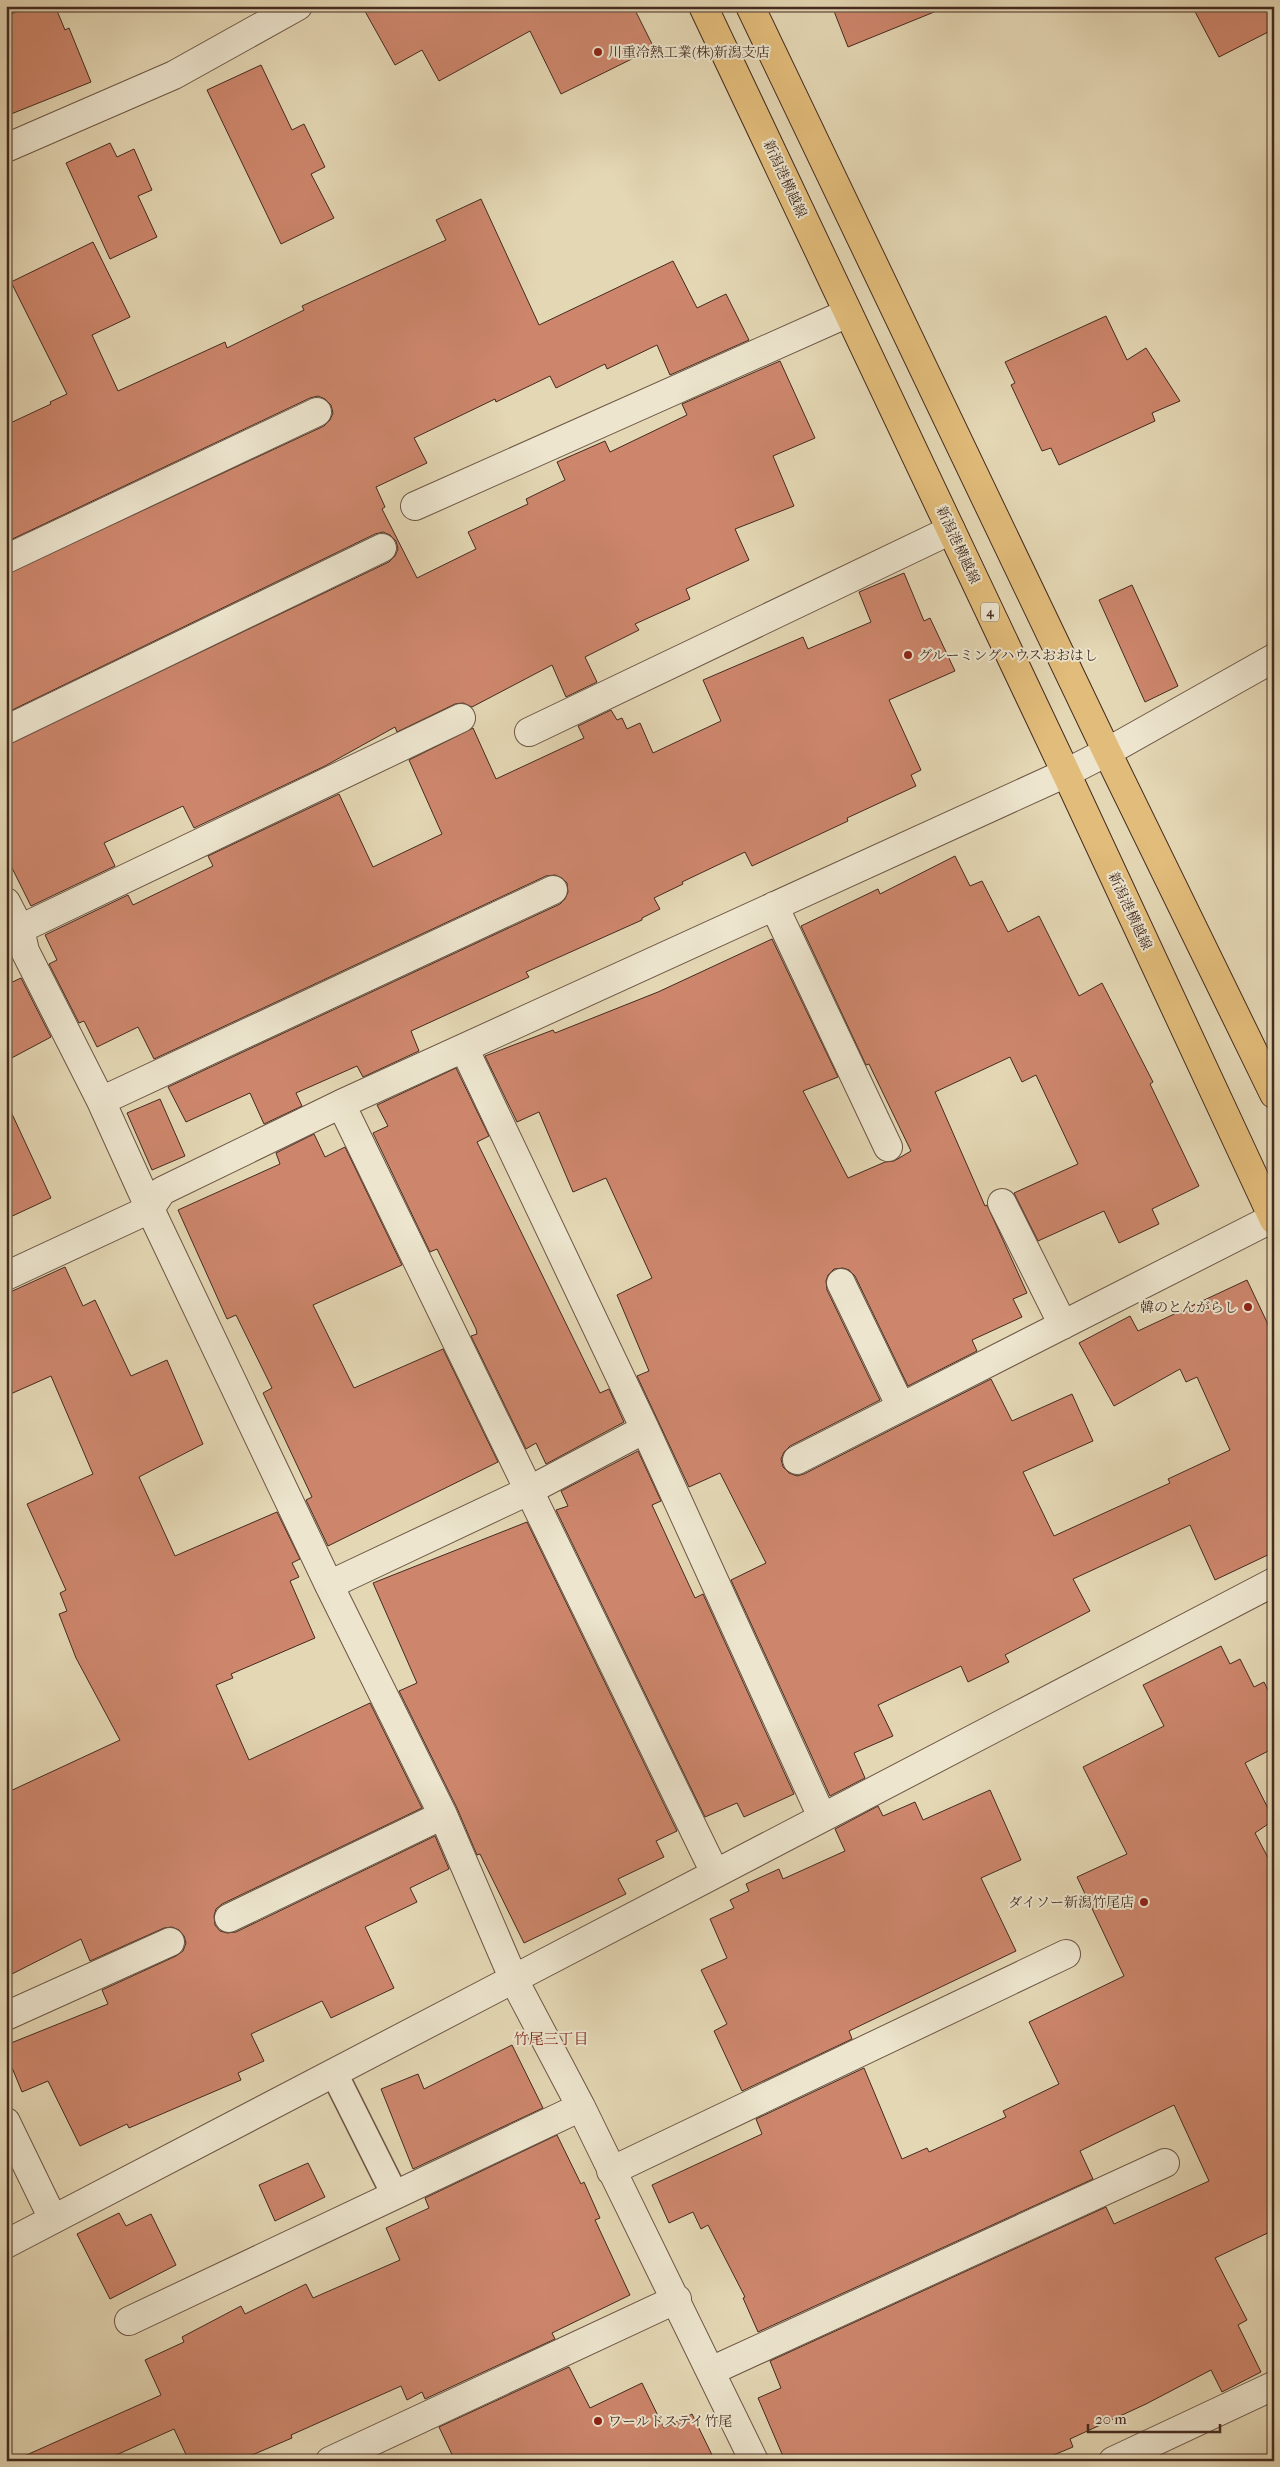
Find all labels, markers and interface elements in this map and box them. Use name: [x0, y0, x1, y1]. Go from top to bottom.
place label: 川重冷熱工業(株)新潟支店: [608, 44, 770, 61]
marker: 川重冷熱工業(株)新潟支店: [592, 46, 604, 58]
street label: 新潟港横越線: [760, 137, 810, 221]
street label: 新潟港横越線: [933, 503, 983, 587]
road number: 4: [981, 602, 999, 622]
place label: グルーミングハウスおおはし: [918, 647, 1098, 664]
marker: グルーミングハウスおおはし: [902, 649, 914, 661]
street label: 新潟港横越線: [1105, 869, 1155, 953]
place label: 韓のとんがらし: [1140, 1299, 1238, 1316]
marker: 韓のとんがらし: [1242, 1301, 1254, 1313]
place label: ダイソー新潟竹尾店: [1008, 1894, 1134, 1911]
marker: ダイソー新潟竹尾店: [1138, 1896, 1150, 1908]
district label: 竹尾三丁目: [513, 2030, 589, 2048]
scale bar: [1088, 2402, 1220, 2434]
text: 20 m: [1095, 2410, 1127, 2428]
place label: ワールドステイ竹尾: [608, 2413, 732, 2430]
marker: ワールドステイ竹尾: [592, 2415, 604, 2427]

